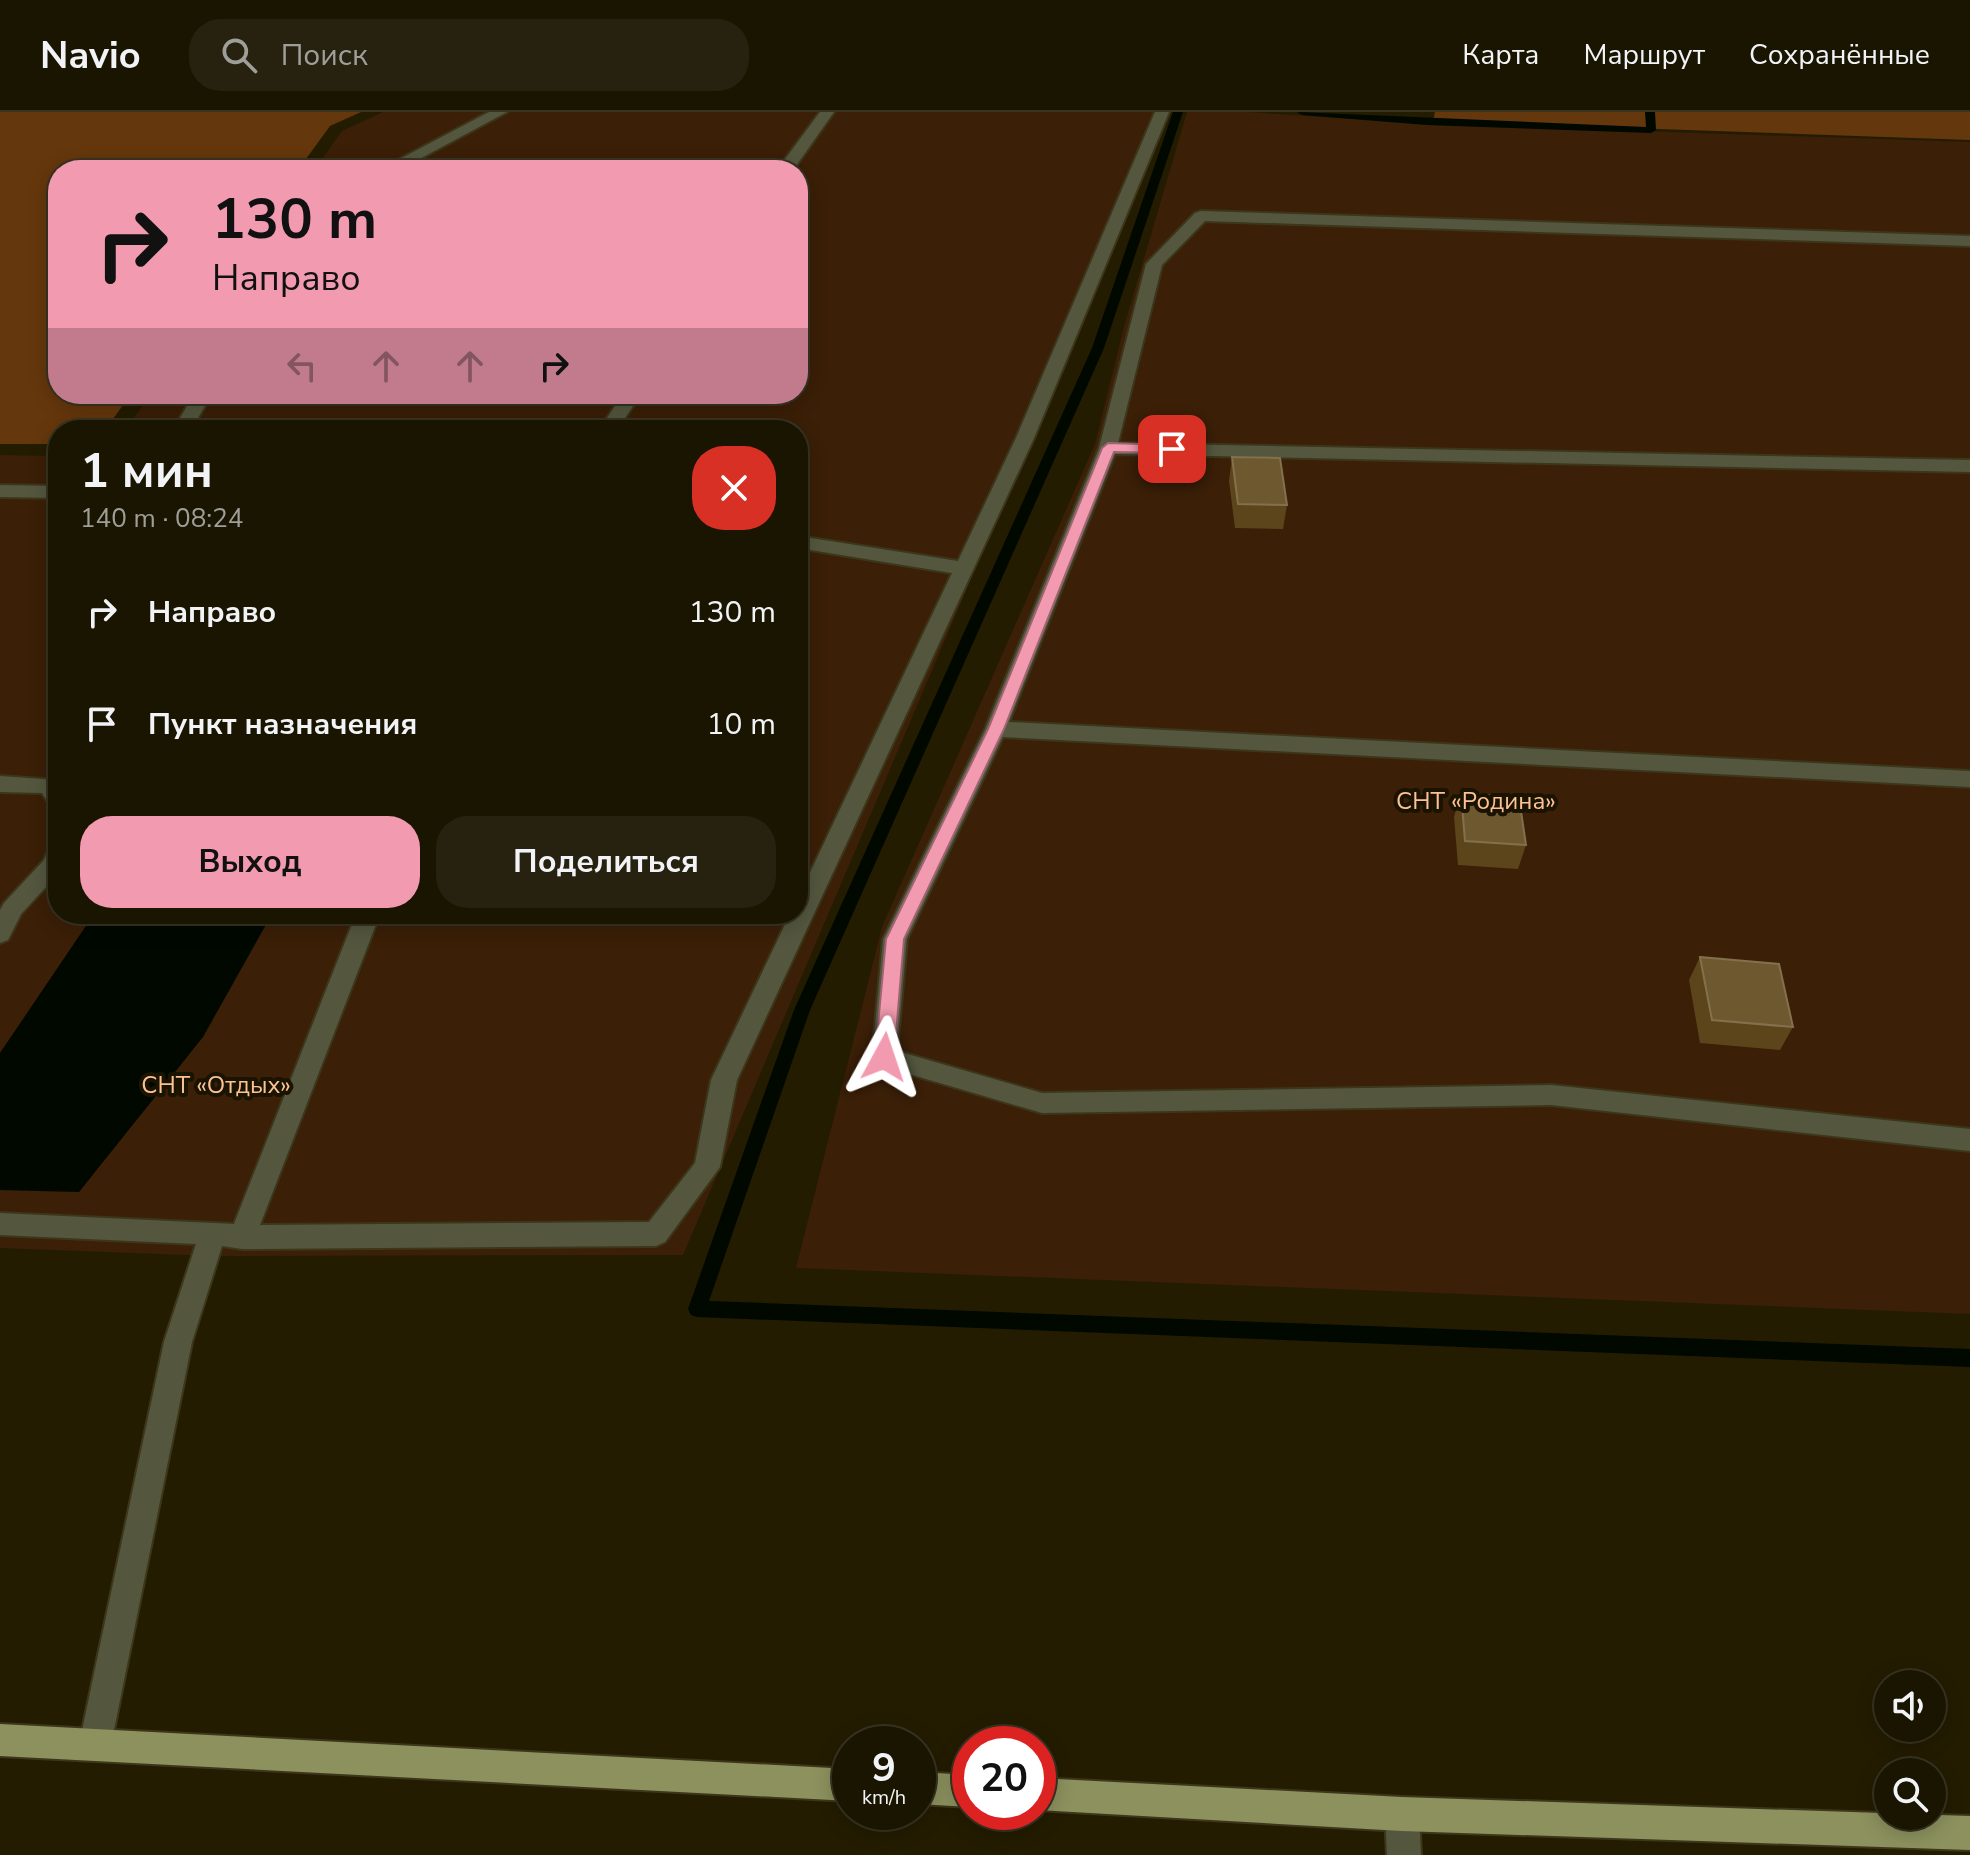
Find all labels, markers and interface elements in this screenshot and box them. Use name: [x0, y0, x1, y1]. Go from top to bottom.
search box: [189, 19, 749, 91]
text: Navio: [40, 30, 141, 81]
icon: search: [217, 33, 261, 77]
text: Поиск: [281, 35, 368, 76]
text: Карта: [1462, 36, 1539, 74]
text: Маршрут: [1583, 36, 1705, 74]
text: Сохранённые: [1749, 36, 1930, 74]
text: 130 m: [212, 181, 377, 258]
icon: right: [80, 192, 184, 296]
text: Направо: [212, 254, 361, 303]
icon: left: [280, 344, 324, 388]
icon: ahead: [364, 344, 408, 388]
icon: ahead: [448, 344, 492, 388]
icon: right: [532, 344, 576, 388]
pin: [1138, 415, 1206, 483]
icon: arrive: [1150, 427, 1194, 471]
text: 1 мин: [80, 438, 213, 504]
button: close: [692, 446, 776, 530]
text: 140 m · 08:24: [80, 501, 243, 536]
icon: right: [80, 590, 124, 634]
text: Направо: [148, 592, 276, 633]
text: 130 m: [689, 592, 776, 633]
icon: arrive: [80, 702, 124, 746]
text: Пункт назначения: [148, 704, 417, 745]
text: 10 m: [707, 704, 776, 745]
park label: СНТ «Родина»: [1396, 785, 1556, 817]
button: Выход: [80, 816, 420, 908]
button: Поделиться: [436, 816, 776, 908]
position arrow: [842, 1015, 926, 1099]
park label: СНТ «Отдых»: [141, 1069, 291, 1101]
map controls: [1874, 1670, 1946, 1830]
button: sound: [1874, 1670, 1946, 1742]
speed limit sign: 20: [952, 1726, 1056, 1830]
text: 9: [872, 1741, 896, 1795]
button: search: [1874, 1758, 1946, 1830]
text: km/h: [862, 1784, 906, 1811]

